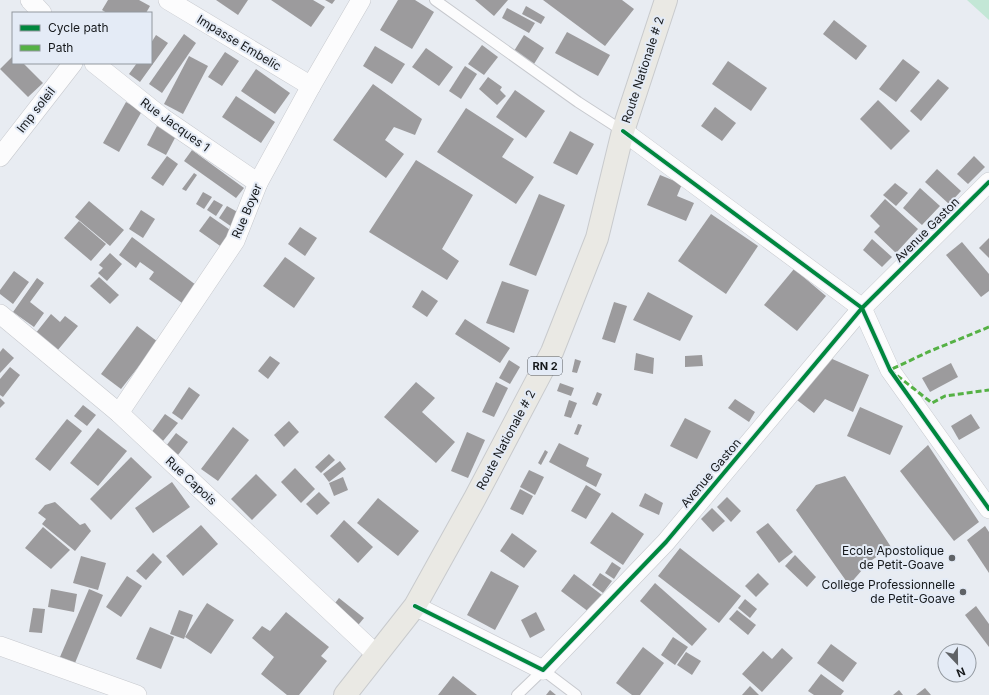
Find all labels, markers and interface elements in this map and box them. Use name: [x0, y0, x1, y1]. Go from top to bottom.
street label: Impasse Embelic: [194, 11, 284, 74]
legend: [12, 12, 152, 64]
street label: Route Nationale # 2: [618, 15, 667, 125]
text: Cycle path: [48, 20, 109, 35]
text: Path: [48, 40, 73, 55]
street label: Imp soleil: [13, 84, 58, 135]
street label: Rue Jacques 1: [138, 95, 213, 155]
street label: Rue Boyer: [228, 181, 265, 240]
street label: Avenue Gaston: [891, 194, 962, 265]
road number: RN 2: [528, 357, 562, 375]
street label: Route Nationale # 2: [473, 387, 538, 492]
street label: Avenue Gaston: [677, 435, 744, 510]
street label: Rue Capois: [163, 453, 220, 508]
place label: Ecole Apostolique de Petit-Goave: [842, 543, 944, 572]
marker: Ecole Apostolique de Petit-Goave: [947, 553, 957, 563]
place label: College Professionnelle de Petit-Goave: [821, 577, 955, 606]
marker: College Professionnelle de Petit-Goave: [958, 587, 968, 597]
north arrow: [937, 643, 977, 683]
text: N: [954, 664, 967, 680]

